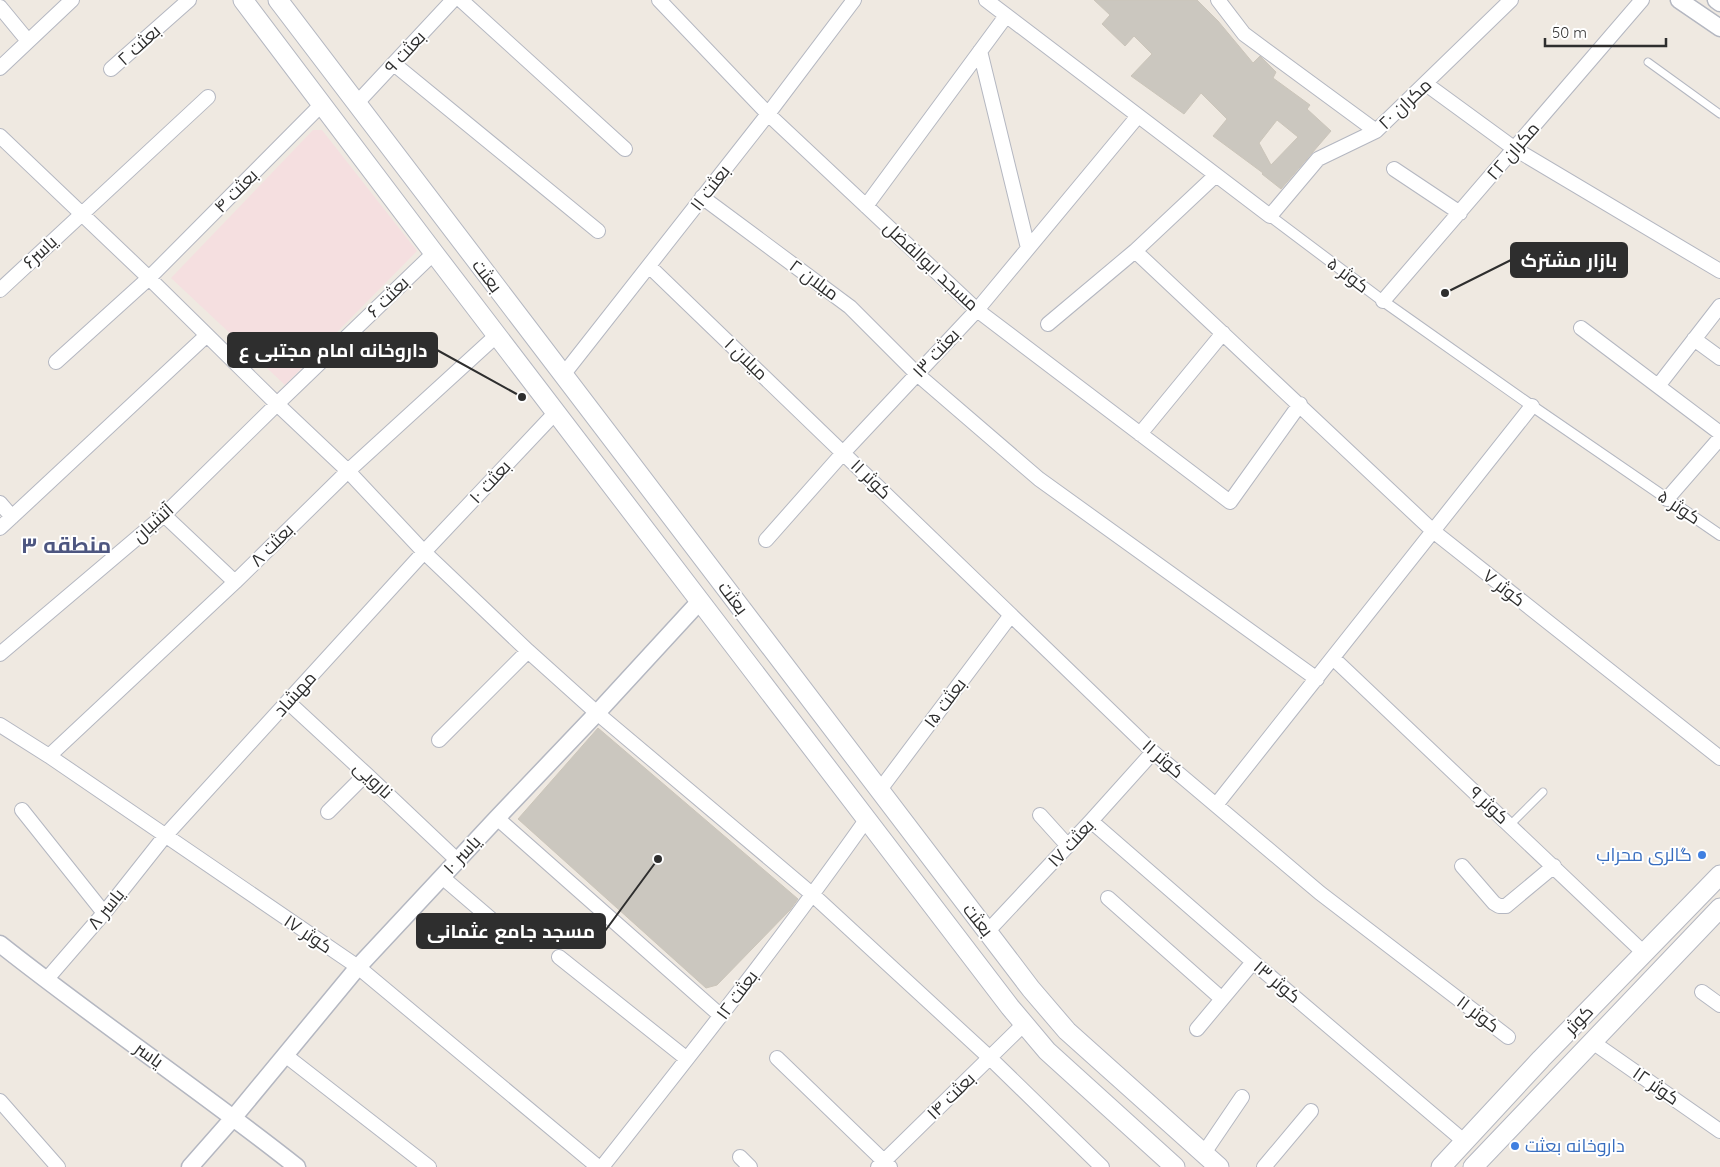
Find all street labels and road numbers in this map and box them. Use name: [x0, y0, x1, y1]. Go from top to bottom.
street label: بعثت ۲: [112, 19, 165, 70]
street label: بعثت ۹: [379, 25, 430, 78]
street label: مکران ۲۰: [1373, 73, 1436, 134]
street label: مکران ۲۲: [1481, 117, 1544, 184]
street label: بعثت ۱۱: [684, 160, 735, 215]
street label: بعثت ۴: [209, 164, 263, 218]
street label: مسجد ابوالفضل: [879, 216, 984, 316]
street label: یاسر۶: [18, 230, 62, 273]
street label: کوثر ۵: [1323, 251, 1374, 298]
street label: بعثت: [467, 254, 507, 297]
street label: میلان ۲: [785, 254, 843, 305]
street label: بعثت ۶: [362, 271, 414, 322]
street label: بعثت ۱۳: [907, 323, 964, 382]
street label: میلان ۱: [720, 333, 773, 385]
street label: کوثر ۱۱: [846, 454, 897, 504]
street label: بعثت ۱۰: [464, 455, 516, 508]
street label: کوثر ۵: [1654, 484, 1705, 529]
street label: آتشبان: [127, 498, 178, 547]
street label: بعثت ۸: [245, 518, 298, 571]
street label: کوثر ۷: [1478, 564, 1530, 611]
street label: بعثت: [713, 576, 753, 619]
street label: مهشاد: [268, 666, 321, 721]
street label: بعثت ۱۵: [918, 673, 971, 732]
street label: کوثر ۱۱: [1138, 734, 1189, 783]
street label: نارویی: [349, 756, 398, 804]
street label: کوثر ۹: [1465, 780, 1514, 829]
street label: بعثت ۱۷: [1042, 814, 1099, 872]
street label: یاسر ۱۰: [438, 830, 486, 879]
street label: یاسر ۸: [82, 883, 129, 934]
street label: بعثت: [958, 898, 999, 941]
street label: کوثر ۱۷: [280, 909, 337, 958]
street label: کوثر ۱۳: [1249, 955, 1306, 1008]
street label: بعثت ۱۲: [710, 965, 763, 1024]
street label: کوثر ۱۱: [1452, 990, 1504, 1037]
street label: کوثر: [1559, 1000, 1598, 1040]
street label: یاسر: [130, 1036, 168, 1073]
street label: کوثر ۱۲: [1628, 1061, 1684, 1110]
street label: بعثت ۱۴: [922, 1067, 980, 1124]

